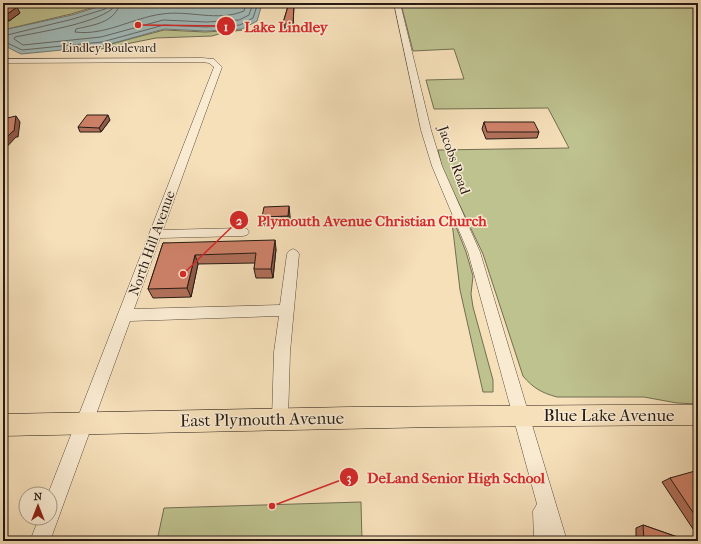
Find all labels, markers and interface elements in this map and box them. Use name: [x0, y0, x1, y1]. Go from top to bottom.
callout: Lake Lindley: [216, 13, 336, 40]
text: Lake Lindley: [244, 18, 329, 36]
text: 1: [224, 20, 228, 34]
street label: Lindley Boulevard: [62, 41, 157, 55]
street label: Jacobs Road: [434, 123, 474, 197]
street label: North Hill Avenue: [125, 188, 179, 298]
callout: Plymouth Avenue Christian Church: [229, 207, 495, 234]
text: Plymouth Avenue Christian Church: [257, 212, 487, 230]
text: 2: [236, 214, 243, 228]
street label: Blue Lake Avenue: [544, 405, 675, 425]
street label: East Plymouth Avenue: [180, 408, 345, 430]
callout: DeLand Senior High School: [339, 464, 553, 491]
text: DeLand Senior High School: [367, 469, 546, 487]
text: 3: [347, 471, 352, 486]
north arrow: [18, 486, 58, 526]
text: N: [34, 490, 43, 503]

